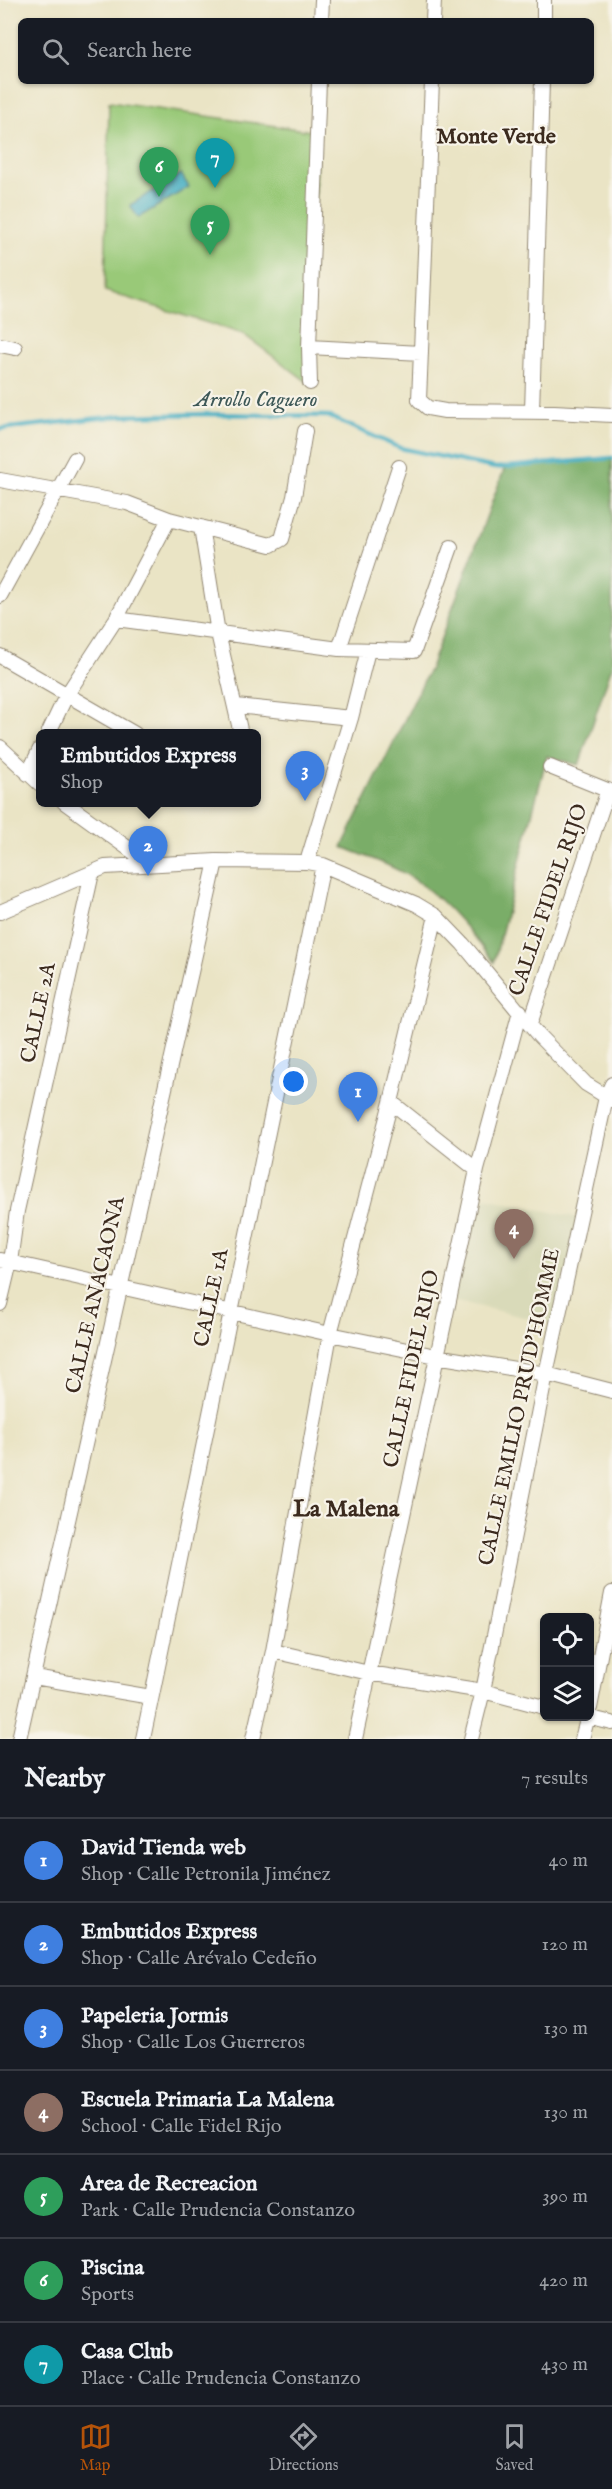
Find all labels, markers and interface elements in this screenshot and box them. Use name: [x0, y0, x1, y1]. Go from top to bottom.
search box: [18, 18, 594, 84]
icon: search: [39, 35, 72, 68]
text: Search here: [87, 37, 192, 65]
district label: Monte Verde: [436, 123, 556, 151]
pin: 7: [196, 138, 234, 188]
pin: 6: [140, 148, 178, 197]
pin: 5: [190, 206, 230, 255]
water label: Arrollo Caguero: [192, 386, 318, 414]
popup: [36, 729, 261, 807]
text: Embutidos Express: [60, 742, 237, 770]
pin: 3: [286, 752, 324, 801]
text: Shop: [60, 770, 103, 795]
street label: CALLE FIDEL RIJO: [503, 800, 595, 1000]
pin: 2: [128, 826, 168, 876]
street label: CALLE 2A: [15, 959, 63, 1066]
your location: [279, 1067, 308, 1096]
pin: 1: [338, 1072, 378, 1122]
street label: CALLE ANACAONA: [60, 1193, 132, 1396]
pin: 4: [494, 1210, 534, 1259]
street label: CALLE 1A: [188, 1245, 236, 1350]
street label: CALLE EMILIO PRUD'HOMME: [473, 1246, 567, 1568]
street label: CALLE FIDEL RIJO: [378, 1268, 446, 1470]
district label: La Malena: [293, 1494, 400, 1525]
map controls: [540, 1613, 594, 1721]
button: locate: [540, 1613, 594, 1667]
button: layers: [540, 1667, 594, 1721]
text: Nearby: [24, 1762, 105, 1795]
text: 7 results: [521, 1766, 588, 1791]
text: David Tienda web: [81, 1834, 246, 1862]
text: 1: [40, 1848, 47, 1873]
text: 40 m: [549, 1848, 588, 1873]
text: Shop · Calle Petronila Jiménez: [81, 1862, 331, 1887]
text: Embutidos Express: [81, 1918, 257, 1946]
text: 2: [39, 1932, 48, 1957]
text: 120 m: [542, 1932, 588, 1957]
text: Shop · Calle Arévalo Cedeño: [81, 1946, 317, 1971]
text: Papeleria Jormis: [81, 2002, 228, 2030]
text: 3: [40, 2016, 47, 2041]
text: 130 m: [543, 2016, 588, 2041]
text: Shop · Calle Los Guerreros: [81, 2030, 305, 2055]
text: Escuela Primaria La Malena: [81, 2086, 334, 2114]
text: 4: [39, 2100, 48, 2125]
text: 130 m: [543, 2100, 588, 2125]
text: School · Calle Fidel Rijo: [81, 2114, 281, 2139]
text: Area de Recreacion: [81, 2170, 258, 2198]
text: 5: [40, 2184, 47, 2209]
text: 390 m: [542, 2184, 588, 2209]
text: Park · Calle Prudencia Constanzo: [81, 2198, 355, 2223]
text: Piscina: [81, 2254, 144, 2282]
text: 6: [39, 2268, 48, 2293]
text: 420 m: [539, 2268, 588, 2293]
text: Sports: [81, 2282, 134, 2307]
text: Casa Club: [81, 2338, 173, 2366]
text: 7: [39, 2352, 48, 2377]
text: 430 m: [541, 2352, 588, 2377]
text: Place · Calle Prudencia Constanzo: [81, 2366, 361, 2391]
tab: Map: [79, 2420, 112, 2476]
tab: Directions: [269, 2420, 338, 2476]
tab: Saved: [496, 2420, 533, 2476]

